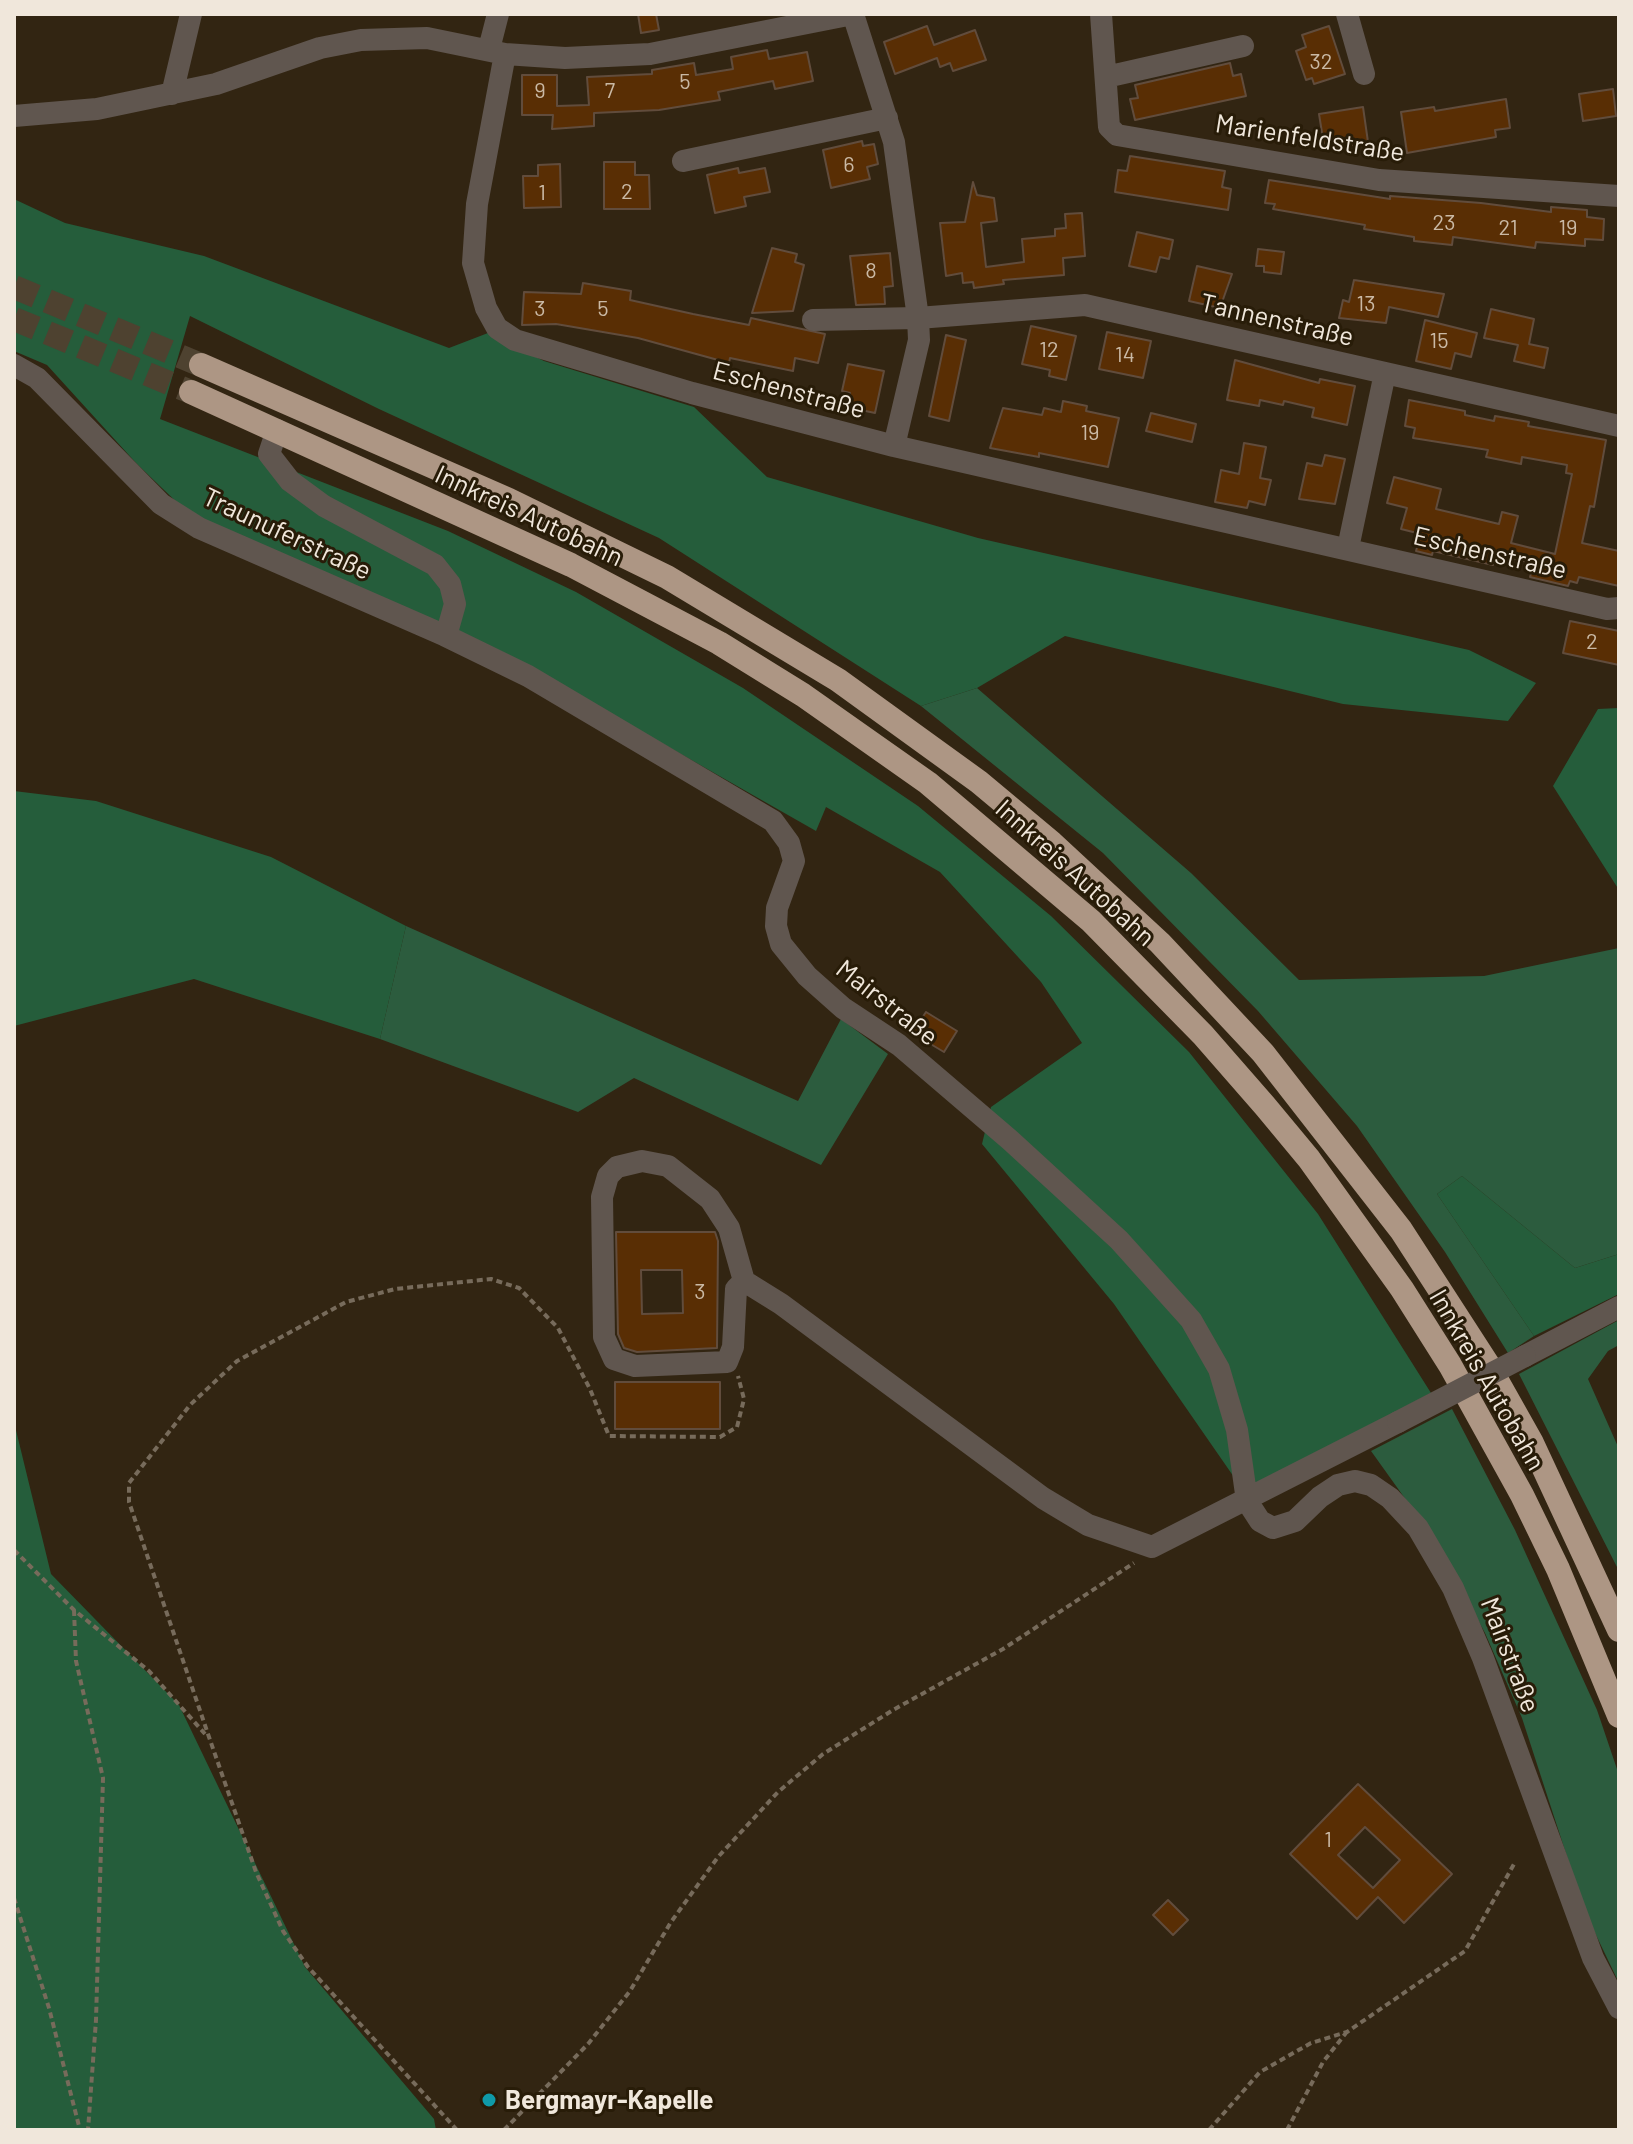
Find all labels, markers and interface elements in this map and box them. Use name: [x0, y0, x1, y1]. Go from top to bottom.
house number: 32: [1309, 49, 1333, 75]
house number: 5: [679, 69, 691, 95]
house number: 9: [534, 78, 546, 104]
house number: 7: [605, 78, 615, 104]
street label: Marienfeldstraße: [1213, 108, 1407, 168]
house number: 6: [843, 152, 855, 178]
house number: 2: [621, 179, 633, 205]
house number: 1: [538, 180, 546, 206]
house number: 23: [1433, 210, 1455, 236]
house number: 21: [1498, 215, 1518, 241]
house number: 19: [1558, 215, 1578, 241]
house number: 8: [865, 258, 877, 284]
street label: Tannenstraße: [1197, 287, 1357, 353]
house number: 13: [1356, 291, 1376, 317]
house number: 3: [534, 296, 546, 322]
house number: 5: [597, 296, 609, 322]
house number: 15: [1429, 328, 1449, 354]
house number: 12: [1039, 337, 1059, 363]
house number: 14: [1115, 342, 1135, 368]
street label: Eschenstraße: [709, 355, 869, 425]
house number: 19: [1080, 420, 1100, 446]
street label: Innkreis Autobahn: [430, 459, 628, 573]
street label: Traunuferstraße: [198, 481, 376, 587]
street label: Eschenstraße: [1410, 520, 1570, 586]
house number: 2: [1586, 629, 1598, 655]
street label: Innkreis Autobahn: [989, 793, 1161, 953]
street label: Mairstraße: [830, 953, 944, 1053]
house number: 3: [694, 1279, 706, 1305]
street label: Innkreis Autobahn: [1423, 1284, 1551, 1476]
street label: Mairstraße: [1474, 1593, 1546, 1717]
house number: 1: [1324, 1827, 1332, 1853]
place label: Bergmayr-Kapelle: [505, 2084, 713, 2116]
marker: Bergmayr-Kapelle: [480, 2091, 498, 2109]

